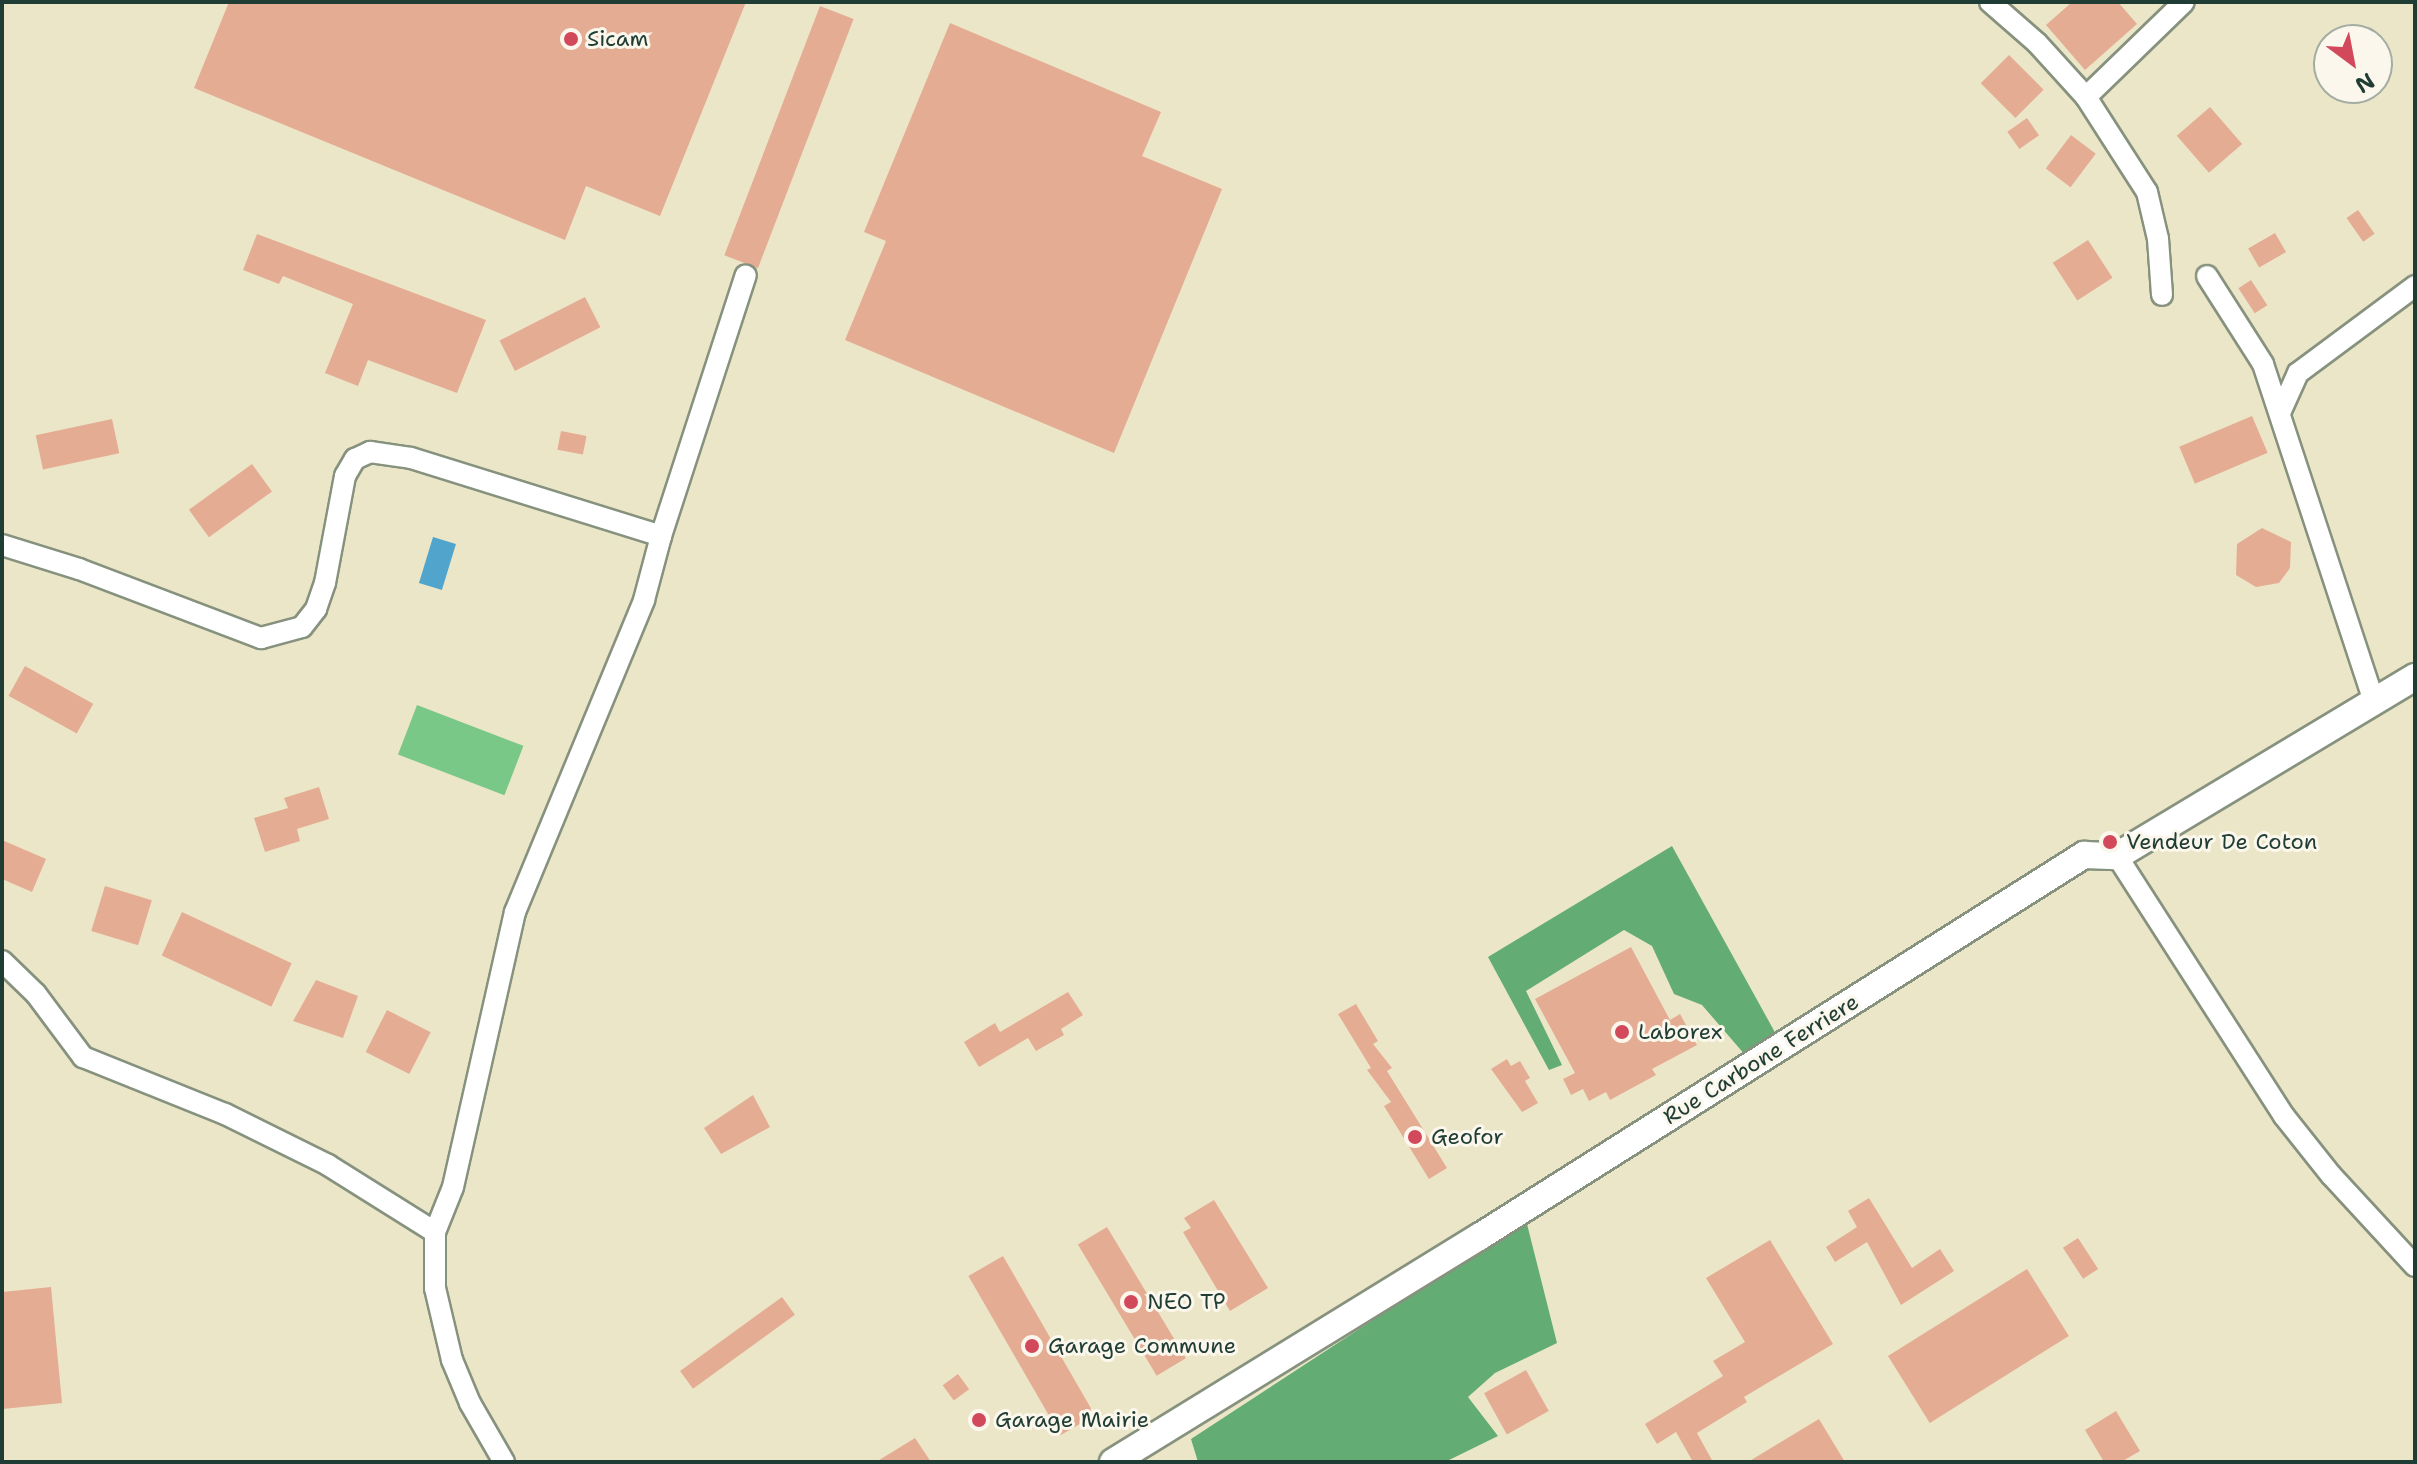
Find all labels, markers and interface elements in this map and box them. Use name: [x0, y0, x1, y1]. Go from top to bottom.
north arrow: [2313, 24, 2393, 104]
place label: Sicam: [587, 26, 648, 52]
marker: Sicam: [562, 30, 580, 48]
text: N: [2350, 66, 2380, 100]
place label: Vendeur De Coton: [2126, 829, 2317, 855]
marker: Vendeur De Coton: [2101, 833, 2119, 851]
street label: Rue Carbone Ferriere: [1658, 988, 1864, 1130]
place label: Laborex: [1638, 1019, 1723, 1045]
marker: Laborex: [1613, 1023, 1631, 1041]
place label: Geofor: [1431, 1124, 1504, 1150]
marker: Geofor: [1406, 1128, 1424, 1146]
place label: NEO TP: [1147, 1289, 1226, 1315]
marker: NEO TP: [1122, 1293, 1140, 1311]
place label: Garage Commune: [1048, 1333, 1236, 1359]
marker: Garage Commune: [1023, 1337, 1041, 1355]
place label: Garage Mairie: [995, 1407, 1149, 1433]
marker: Garage Mairie: [970, 1411, 988, 1429]

